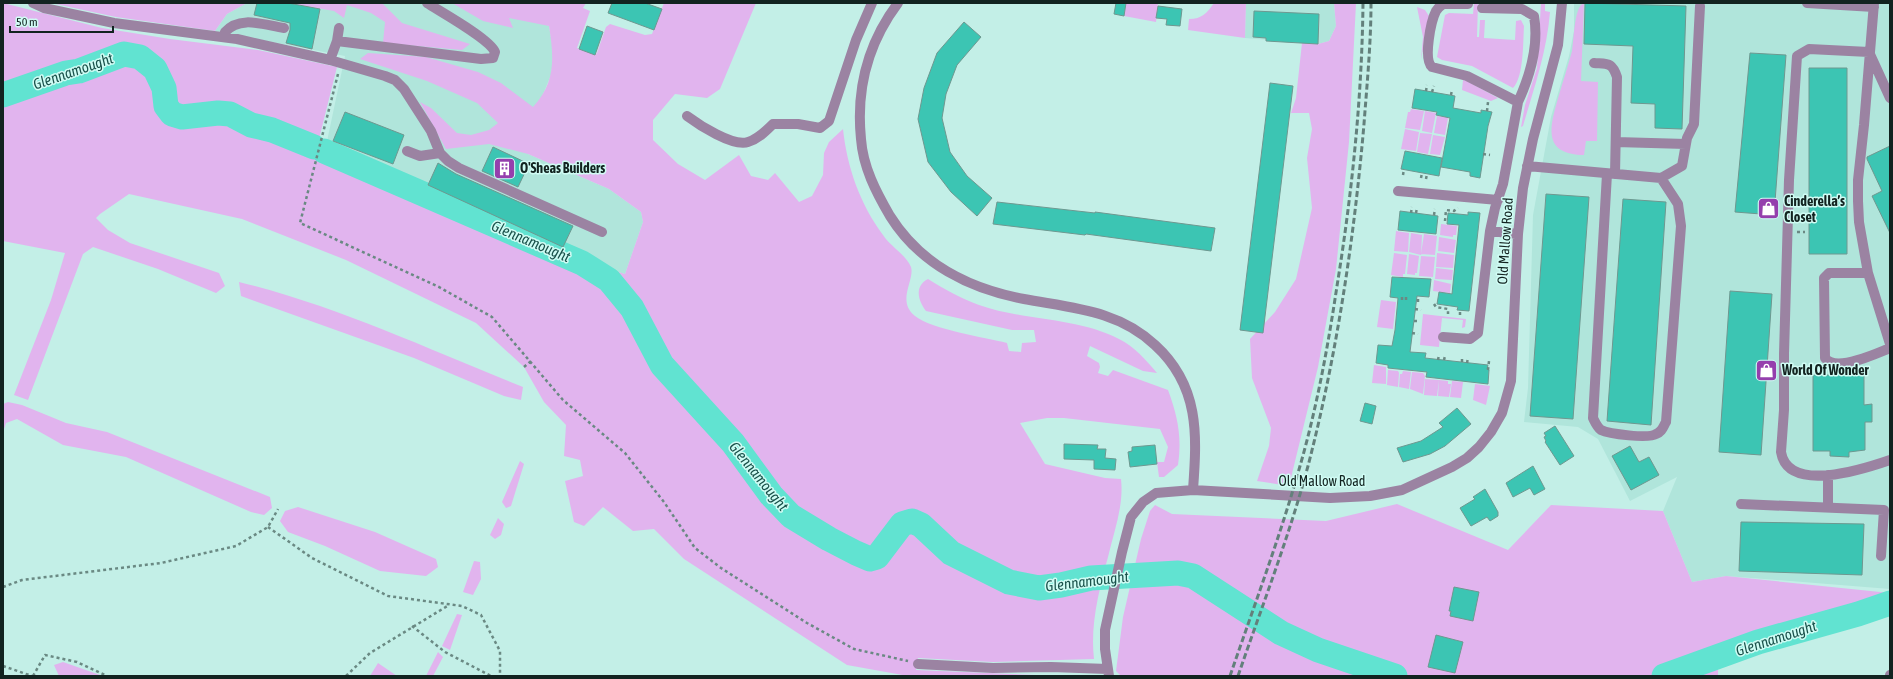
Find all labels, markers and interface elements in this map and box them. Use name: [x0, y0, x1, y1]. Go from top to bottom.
scale bar: [10, 8, 113, 34]
text: 50 m: [16, 15, 38, 29]
water label: Glennamought: [31, 49, 116, 93]
building icon: O'Sheas Builders: [492, 155, 518, 181]
place label: O'Sheas Builders: [520, 160, 605, 176]
place label: Cinderella’s Closet: [1784, 193, 1845, 225]
shop icon: Cinderella’s Closet: [1756, 196, 1782, 222]
street label: Old Mallow Road: [1494, 197, 1516, 285]
water label: Glennamought: [489, 217, 574, 265]
shop icon: World Of Wonder: [1754, 357, 1780, 383]
place label: World Of Wonder: [1781, 362, 1870, 378]
water label: Glennamought: [726, 438, 792, 514]
street label: Old Mallow Road: [1279, 473, 1365, 489]
water label: Glennamought: [1044, 567, 1130, 595]
water label: Glennamought: [1734, 617, 1819, 659]

